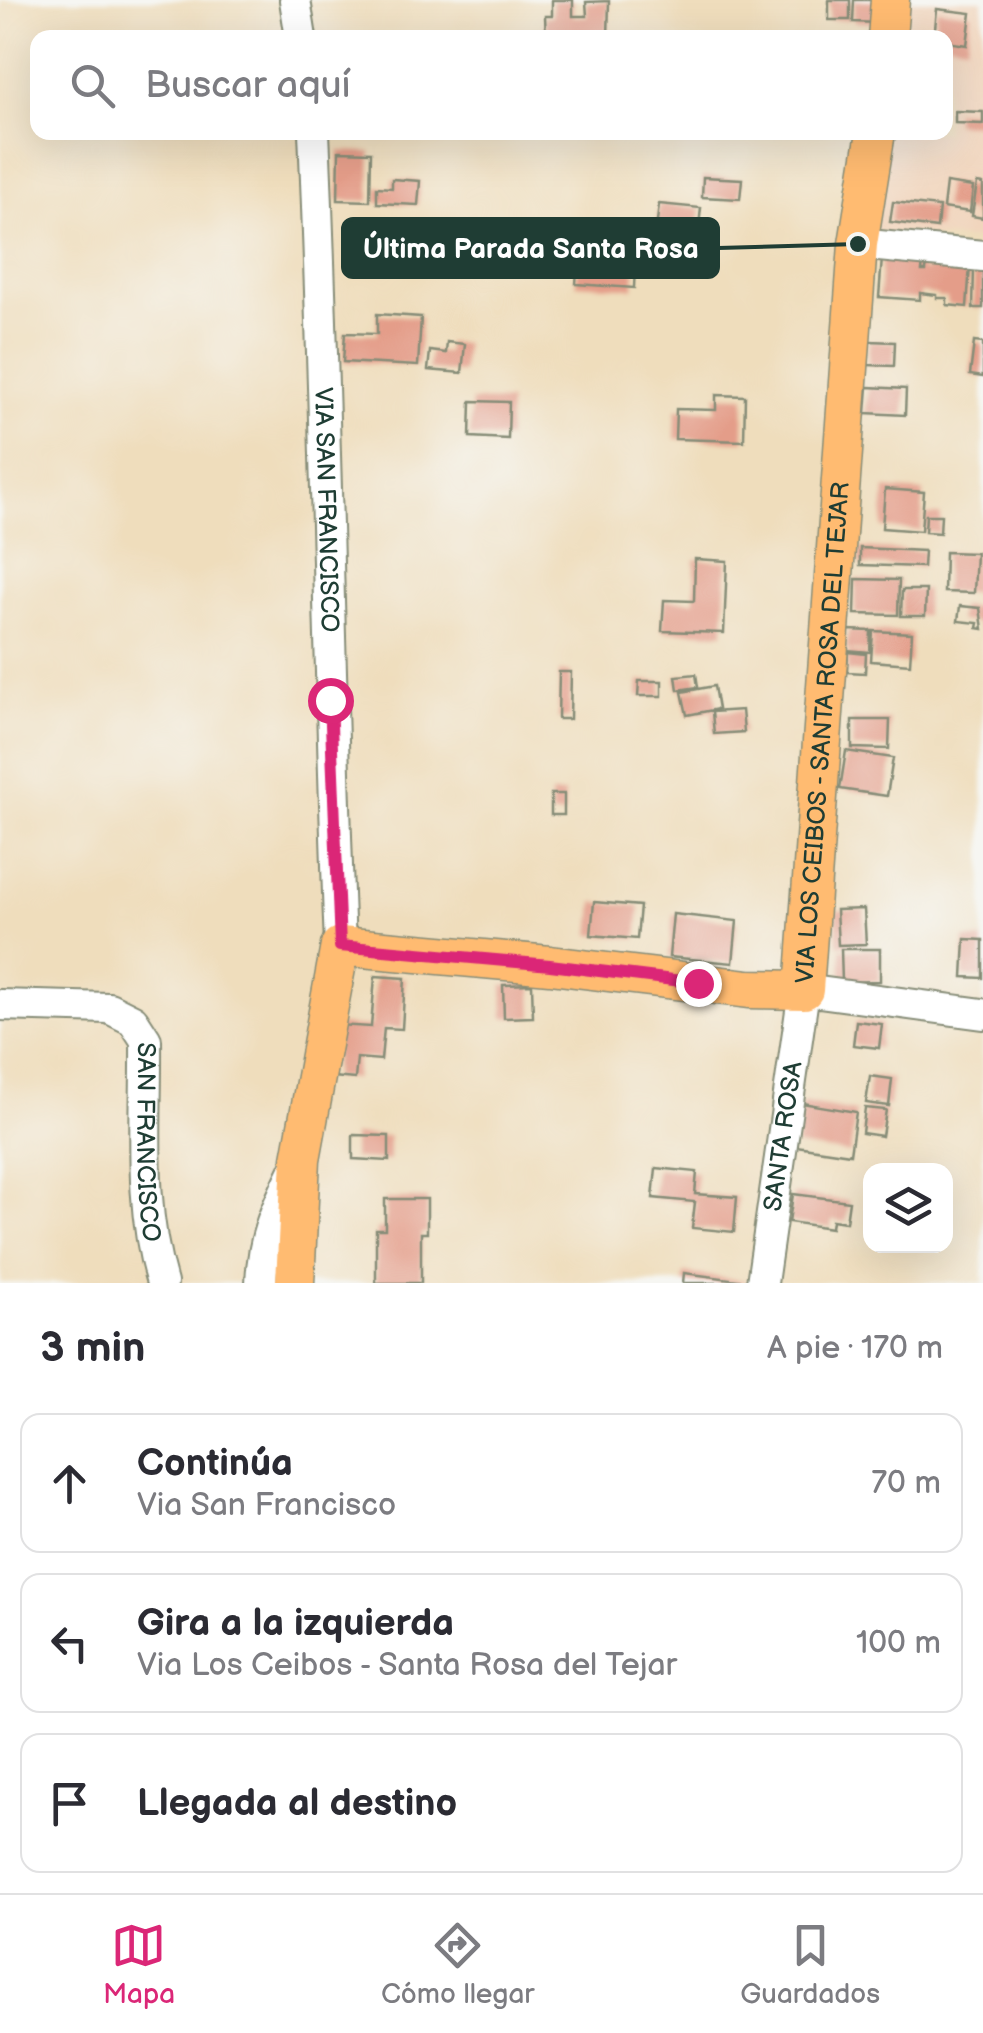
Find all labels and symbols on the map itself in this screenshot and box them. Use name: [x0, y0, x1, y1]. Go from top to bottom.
callout: Última Parada Santa Rosa: [343, 219, 718, 277]
text: Última Parada Santa Rosa: [363, 230, 699, 266]
street label: VIA SAN FRANCISCO: [308, 387, 345, 633]
street label: VIA LOS CEIBOS - SANTA ROSA DEL TEJAR: [789, 481, 856, 984]
route start: [308, 678, 354, 724]
route end: [676, 961, 722, 1007]
street label: SAN FRANCISCO: [130, 1042, 168, 1244]
street label: SANTA ROSA: [757, 1059, 809, 1213]

